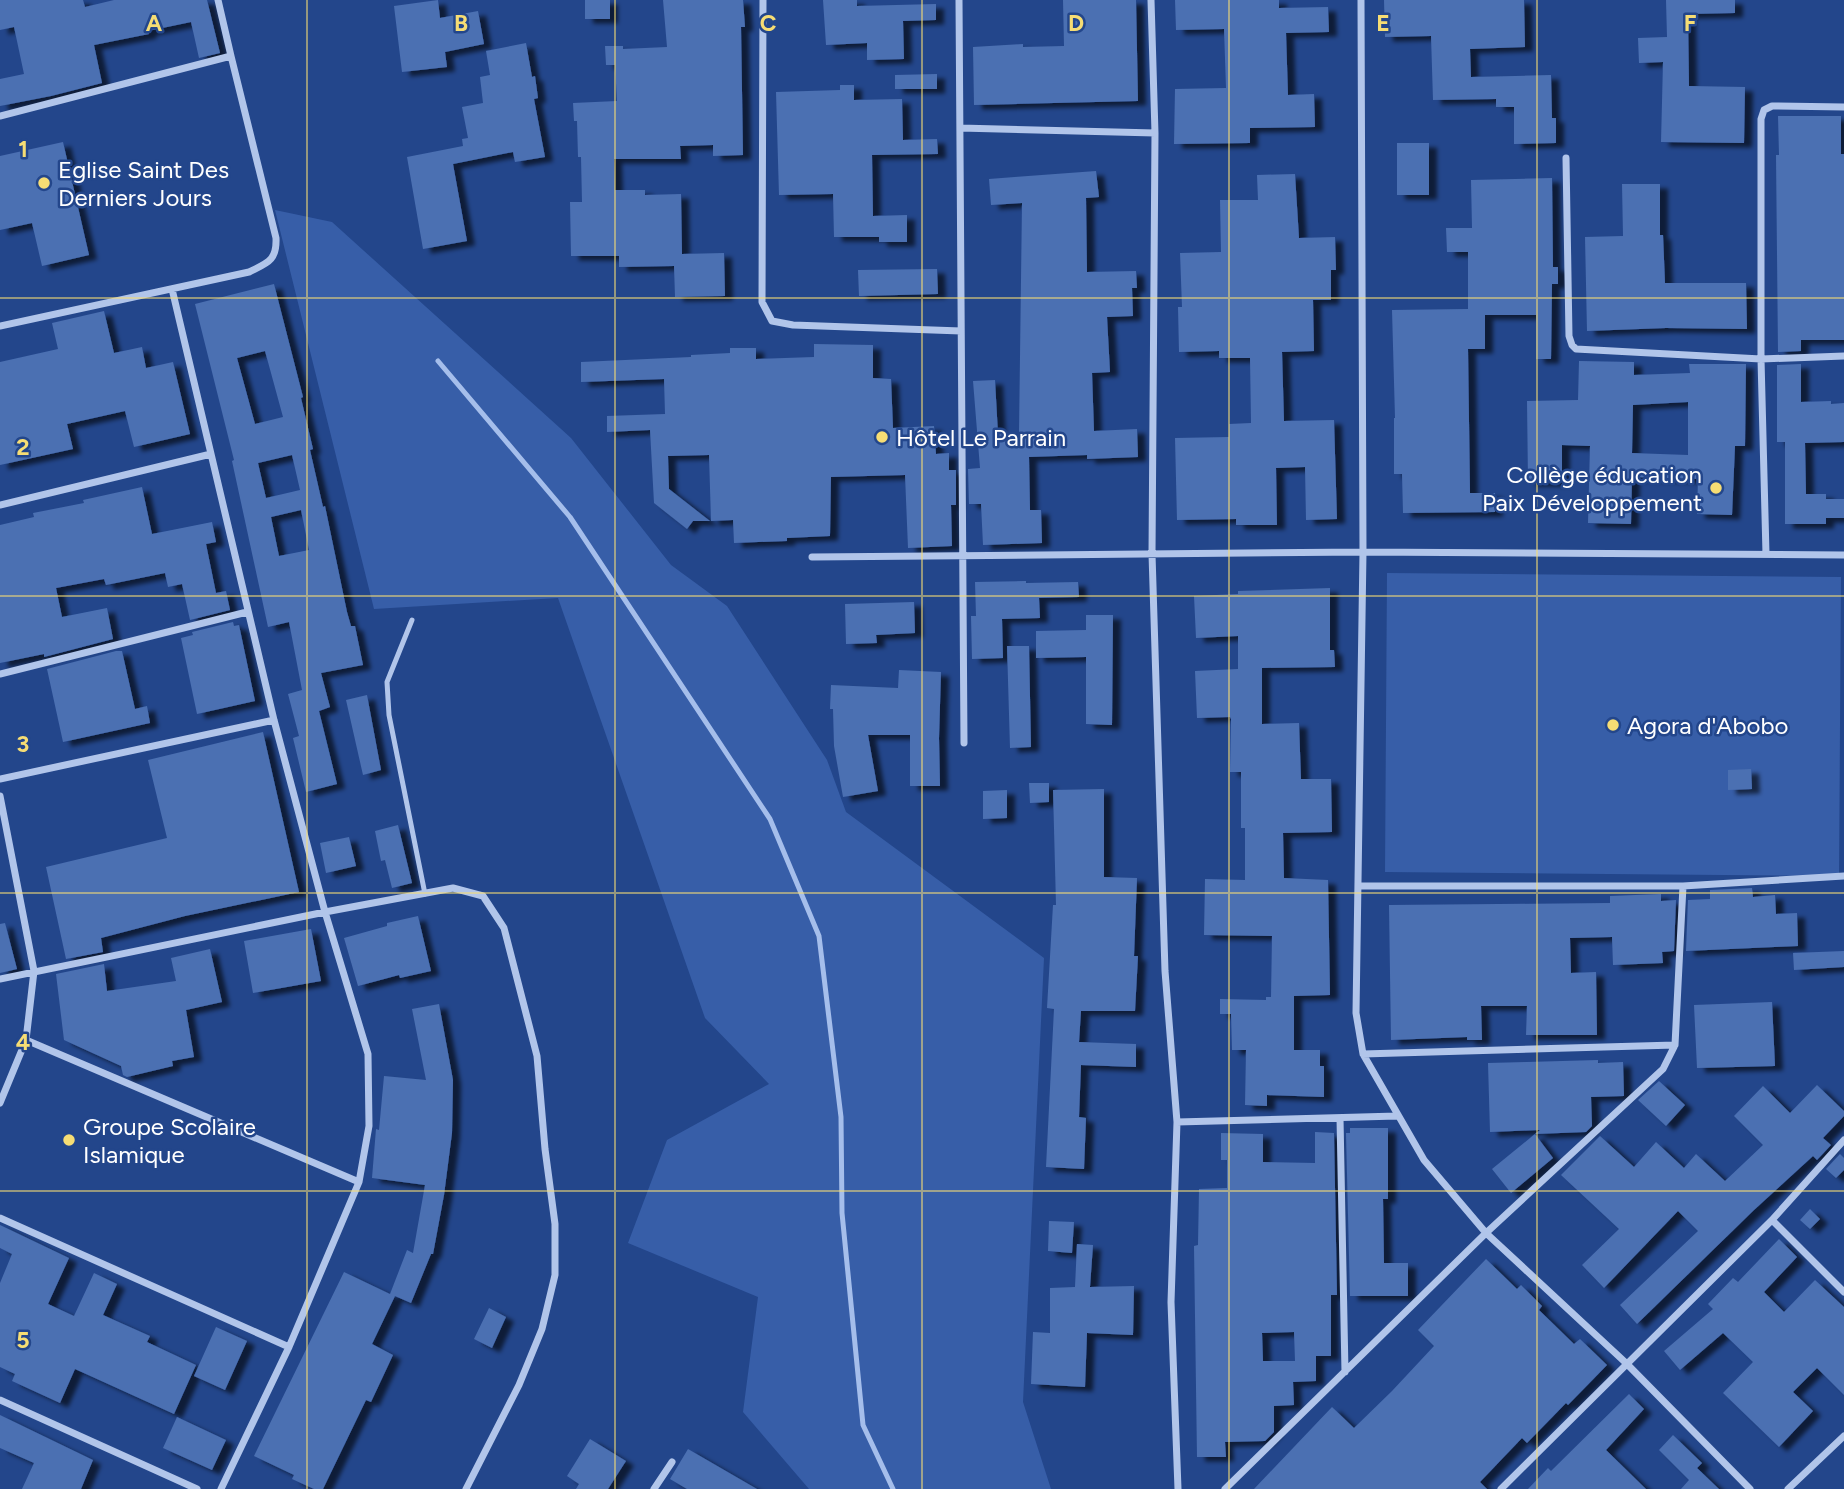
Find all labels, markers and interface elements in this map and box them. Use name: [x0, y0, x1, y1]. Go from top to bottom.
text: A: [146, 9, 163, 37]
text: B: [454, 9, 468, 37]
text: C: [760, 9, 777, 37]
text: D: [1068, 9, 1084, 37]
text: E: [1376, 9, 1390, 37]
text: F: [1684, 9, 1697, 37]
text: 1: [18, 135, 28, 163]
place label: Eglise Saint Des Derniers Jours: [58, 155, 229, 212]
marker: Eglise Saint Des Derniers Jours: [36, 175, 52, 191]
place label: Hôtel Le Parrain: [896, 423, 1066, 452]
marker: Hôtel Le Parrain: [874, 429, 890, 445]
text: 2: [16, 433, 30, 461]
place label: Collège éducation Paix Développement: [1482, 460, 1702, 517]
marker: Collège éducation Paix Développement: [1708, 480, 1724, 496]
place label: Agora d'Abobo: [1627, 711, 1788, 740]
marker: Agora d'Abobo: [1605, 717, 1621, 733]
text: 3: [17, 730, 29, 758]
text: 4: [16, 1028, 30, 1056]
place label: Groupe Scolaire Islamique: [83, 1112, 256, 1169]
marker: Groupe Scolaire Islamique: [61, 1132, 77, 1148]
text: 5: [16, 1326, 30, 1354]

